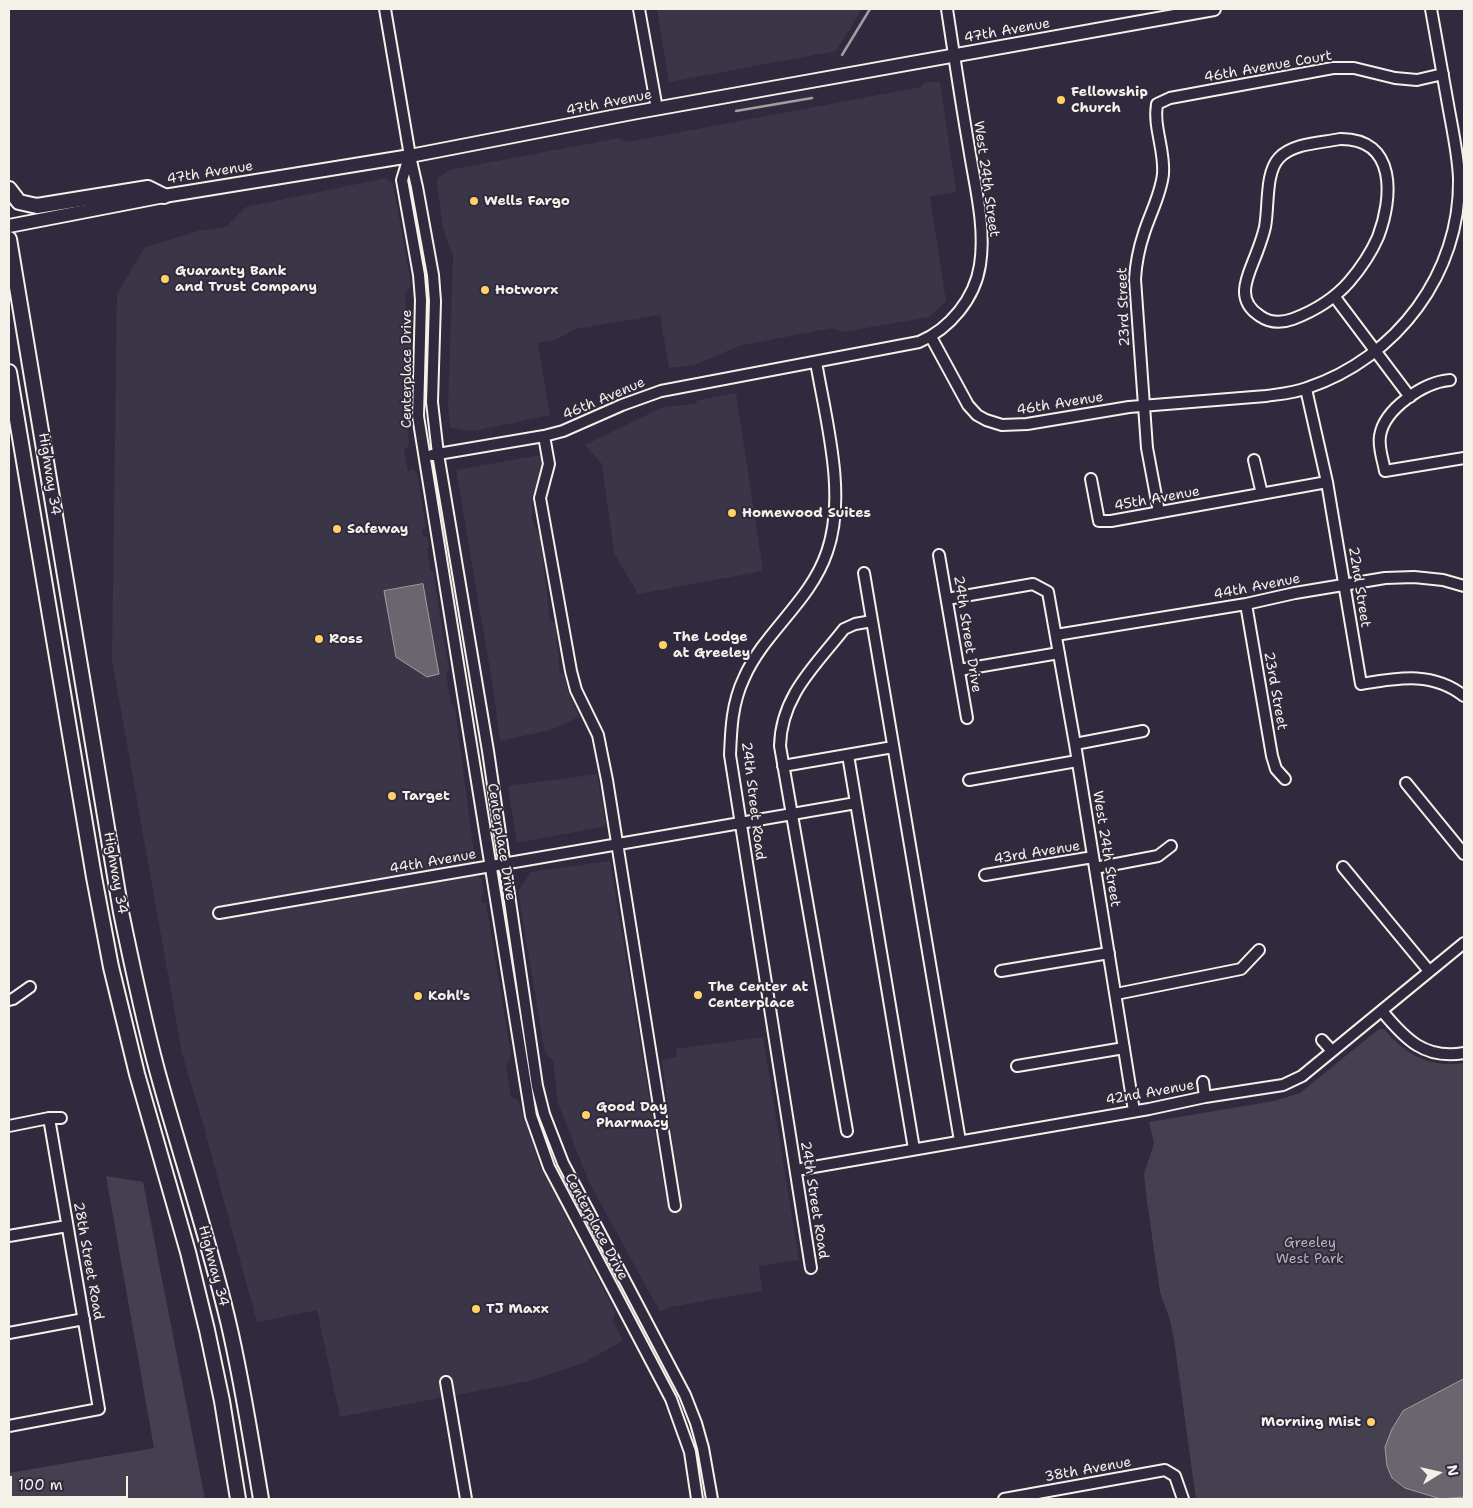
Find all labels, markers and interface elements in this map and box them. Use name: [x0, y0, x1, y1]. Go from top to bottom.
street label: 47th Avenue: [963, 15, 1051, 47]
street label: 46th Avenue Court: [1203, 47, 1333, 87]
place label: Fellowship Church: [1071, 84, 1148, 116]
street label: 47th Avenue: [565, 86, 653, 120]
marker: Fellowship Church: [1055, 94, 1067, 106]
street label: West 24th Street: [970, 120, 1002, 238]
street label: 47th Avenue: [166, 158, 254, 188]
place label: Wells Fargo: [484, 193, 570, 209]
marker: Wells Fargo: [468, 195, 480, 207]
place label: Guaranty Bank and Trust Company: [175, 263, 317, 296]
street label: 23rd Street: [1114, 267, 1134, 347]
marker: Guaranty Bank and Trust Company: [159, 273, 171, 285]
place label: Hotworx: [495, 282, 558, 298]
marker: Hotworx: [479, 284, 491, 296]
street label: Centerplace Drive: [399, 310, 415, 428]
street label: 46th Avenue: [560, 374, 648, 424]
street label: 46th Avenue: [1015, 389, 1105, 419]
street label: Highway 34: [34, 432, 64, 516]
street label: 45th Avenue: [1113, 483, 1201, 515]
place label: Homewood Suites: [742, 505, 871, 521]
marker: Homewood Suites: [726, 507, 738, 519]
place label: Safeway: [347, 521, 408, 537]
marker: Safeway: [331, 523, 343, 535]
street label: 22nd Street: [1344, 545, 1374, 629]
street label: 44th Avenue: [1212, 570, 1302, 604]
street label: 24th Street Drive: [949, 574, 985, 694]
place label: The Lodge at Greeley: [673, 629, 750, 662]
place label: Ross: [329, 631, 363, 647]
marker: Ross: [313, 633, 325, 645]
marker: The Lodge at Greeley: [657, 639, 669, 651]
street label: 23rd Street: [1260, 650, 1290, 732]
street label: 24th Street Road: [737, 741, 769, 861]
street label: Centerplace Drive: [483, 782, 519, 902]
place label: Target: [402, 788, 450, 804]
marker: Target: [386, 790, 398, 802]
street label: West 24th Street: [1089, 790, 1123, 908]
street label: Highway 34: [100, 831, 130, 915]
street label: 43rd Avenue: [993, 838, 1081, 868]
street label: 44th Avenue: [388, 846, 478, 878]
place label: The Center at Centerplace: [708, 979, 808, 1012]
place label: Kohl's: [428, 988, 470, 1004]
marker: The Center at Centerplace: [692, 989, 704, 1001]
marker: Kohl's: [412, 990, 424, 1002]
street label: 42nd Avenue: [1104, 1077, 1196, 1109]
place label: Good Day Pharmacy: [596, 1099, 669, 1132]
marker: Good Day Pharmacy: [580, 1109, 592, 1121]
street label: 24th Street Road: [796, 1140, 832, 1260]
street label: Centerplace Drive: [561, 1171, 631, 1283]
street label: 28th Street Road: [69, 1201, 107, 1321]
street label: Highway 34: [194, 1224, 232, 1308]
park label: Greeley West Park: [1276, 1235, 1344, 1268]
place label: TJ Maxx: [486, 1301, 549, 1317]
marker: TJ Maxx: [470, 1303, 482, 1315]
place label: Morning Mist: [1261, 1414, 1361, 1430]
marker: Morning Mist: [1365, 1416, 1377, 1428]
north arrow: [1413, 1448, 1463, 1498]
street label: 38th Avenue: [1043, 1454, 1133, 1486]
text: N: [1443, 1463, 1463, 1477]
scale bar: [12, 1466, 130, 1498]
text: 100 m: [18, 1475, 63, 1495]

